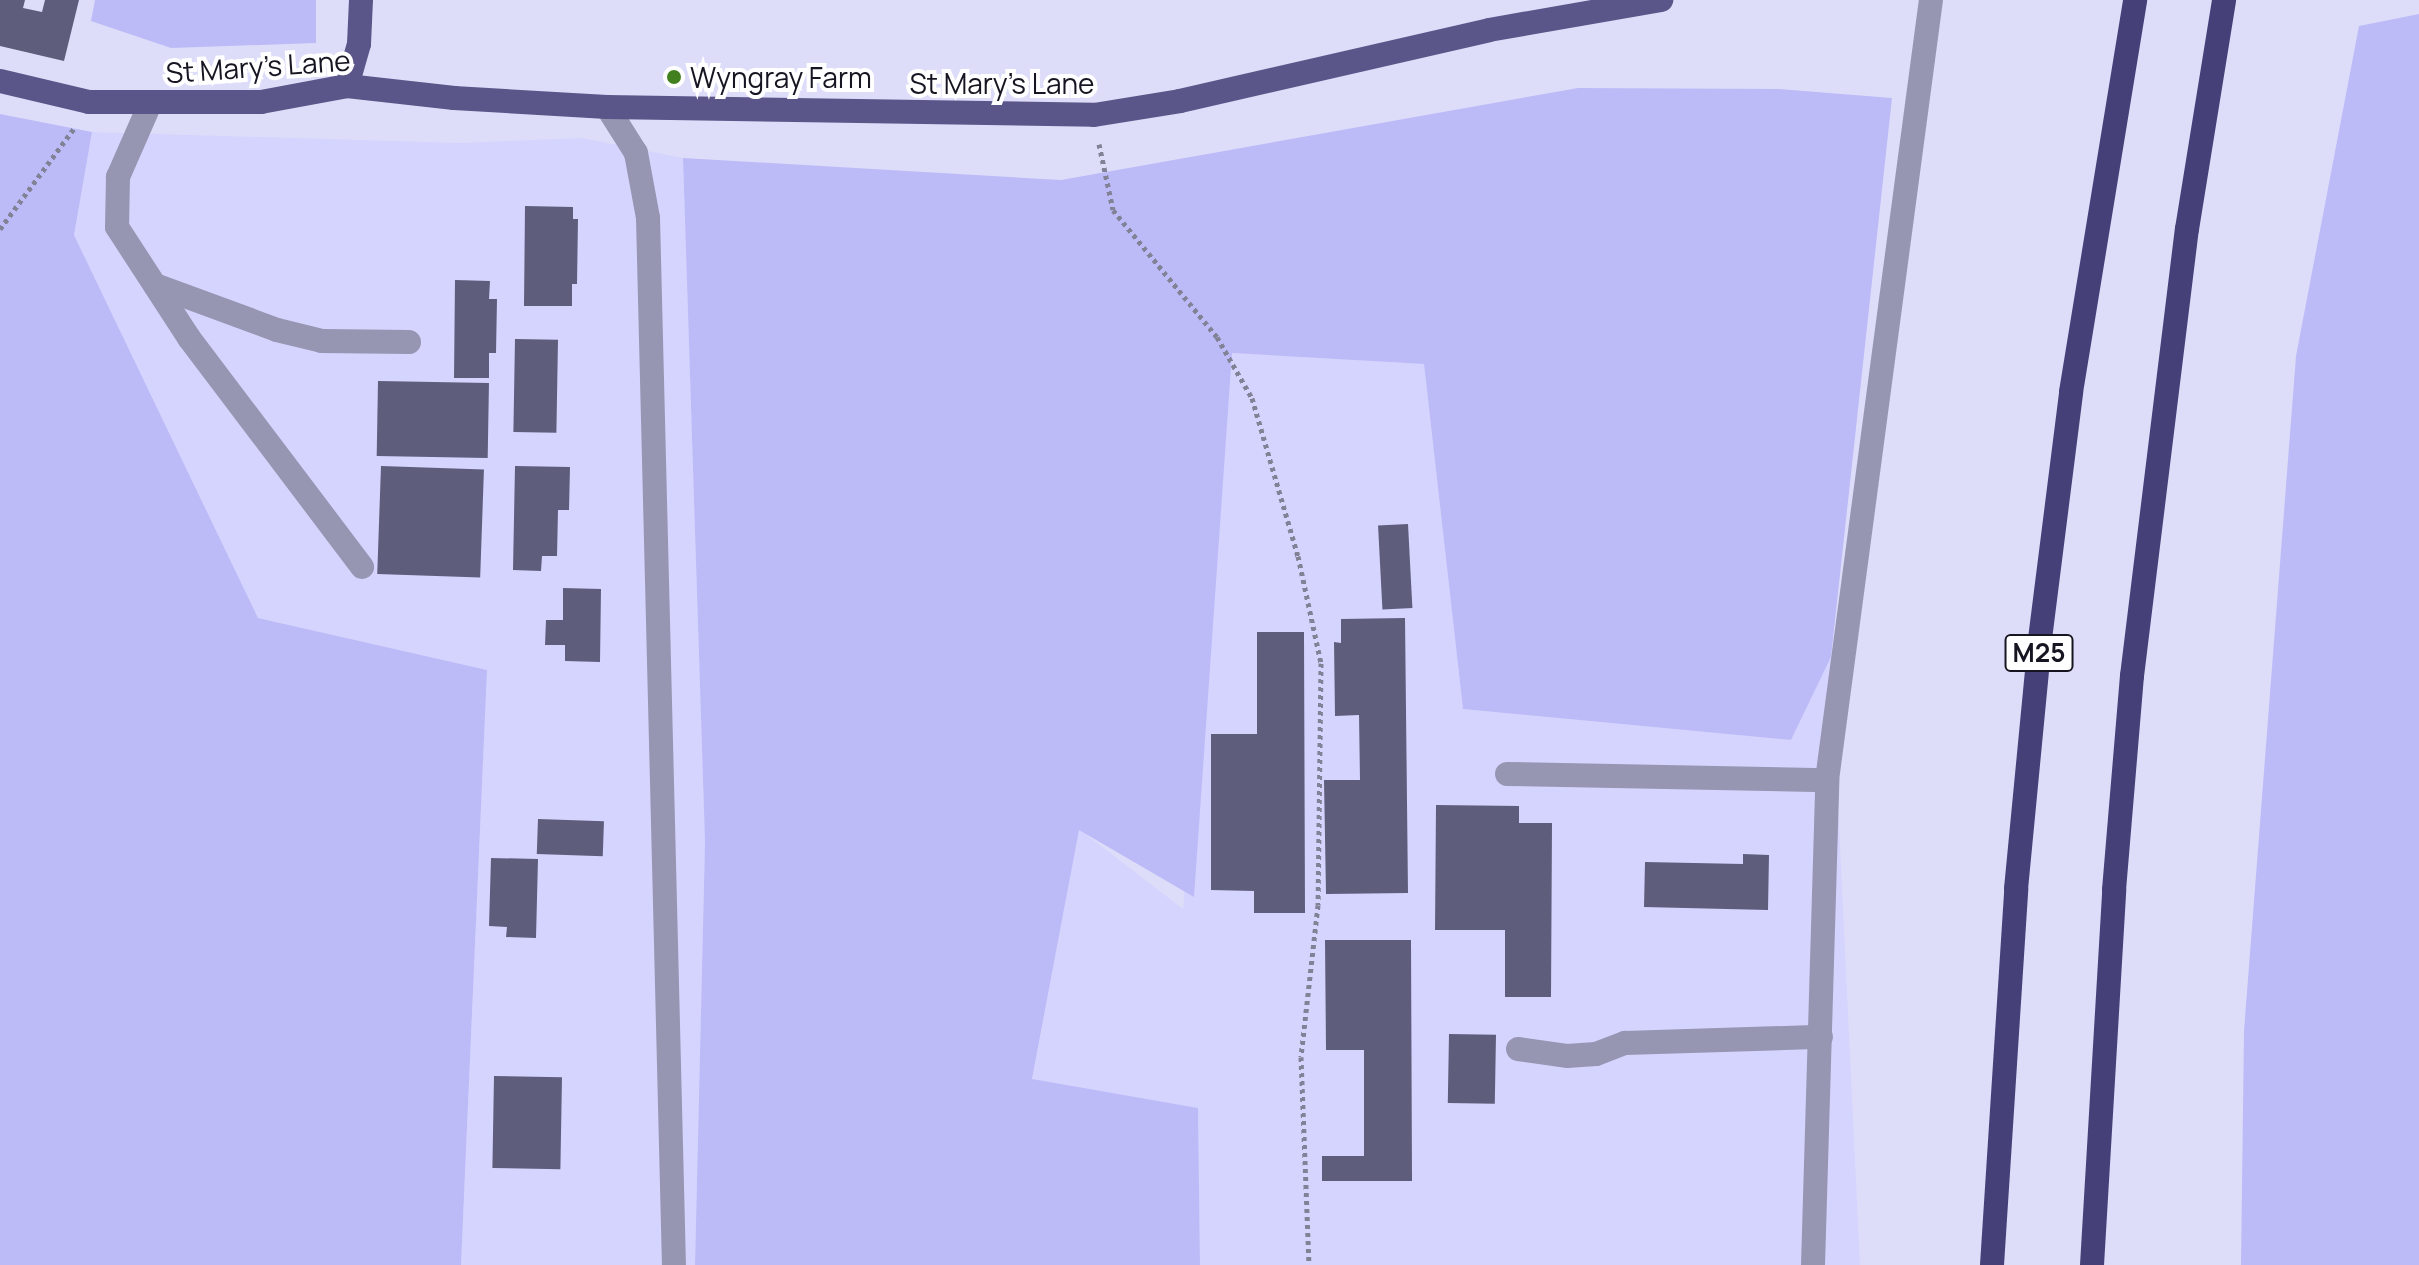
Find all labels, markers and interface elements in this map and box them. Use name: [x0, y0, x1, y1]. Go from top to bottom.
street label: St Mary's Lane: [165, 43, 351, 89]
place label: Wyngray Farm: [690, 60, 872, 94]
street label: St Mary's Lane: [910, 66, 1094, 100]
marker: Wyngray Farm: [665, 68, 683, 86]
road number: M25: [2003, 631, 2075, 675]

